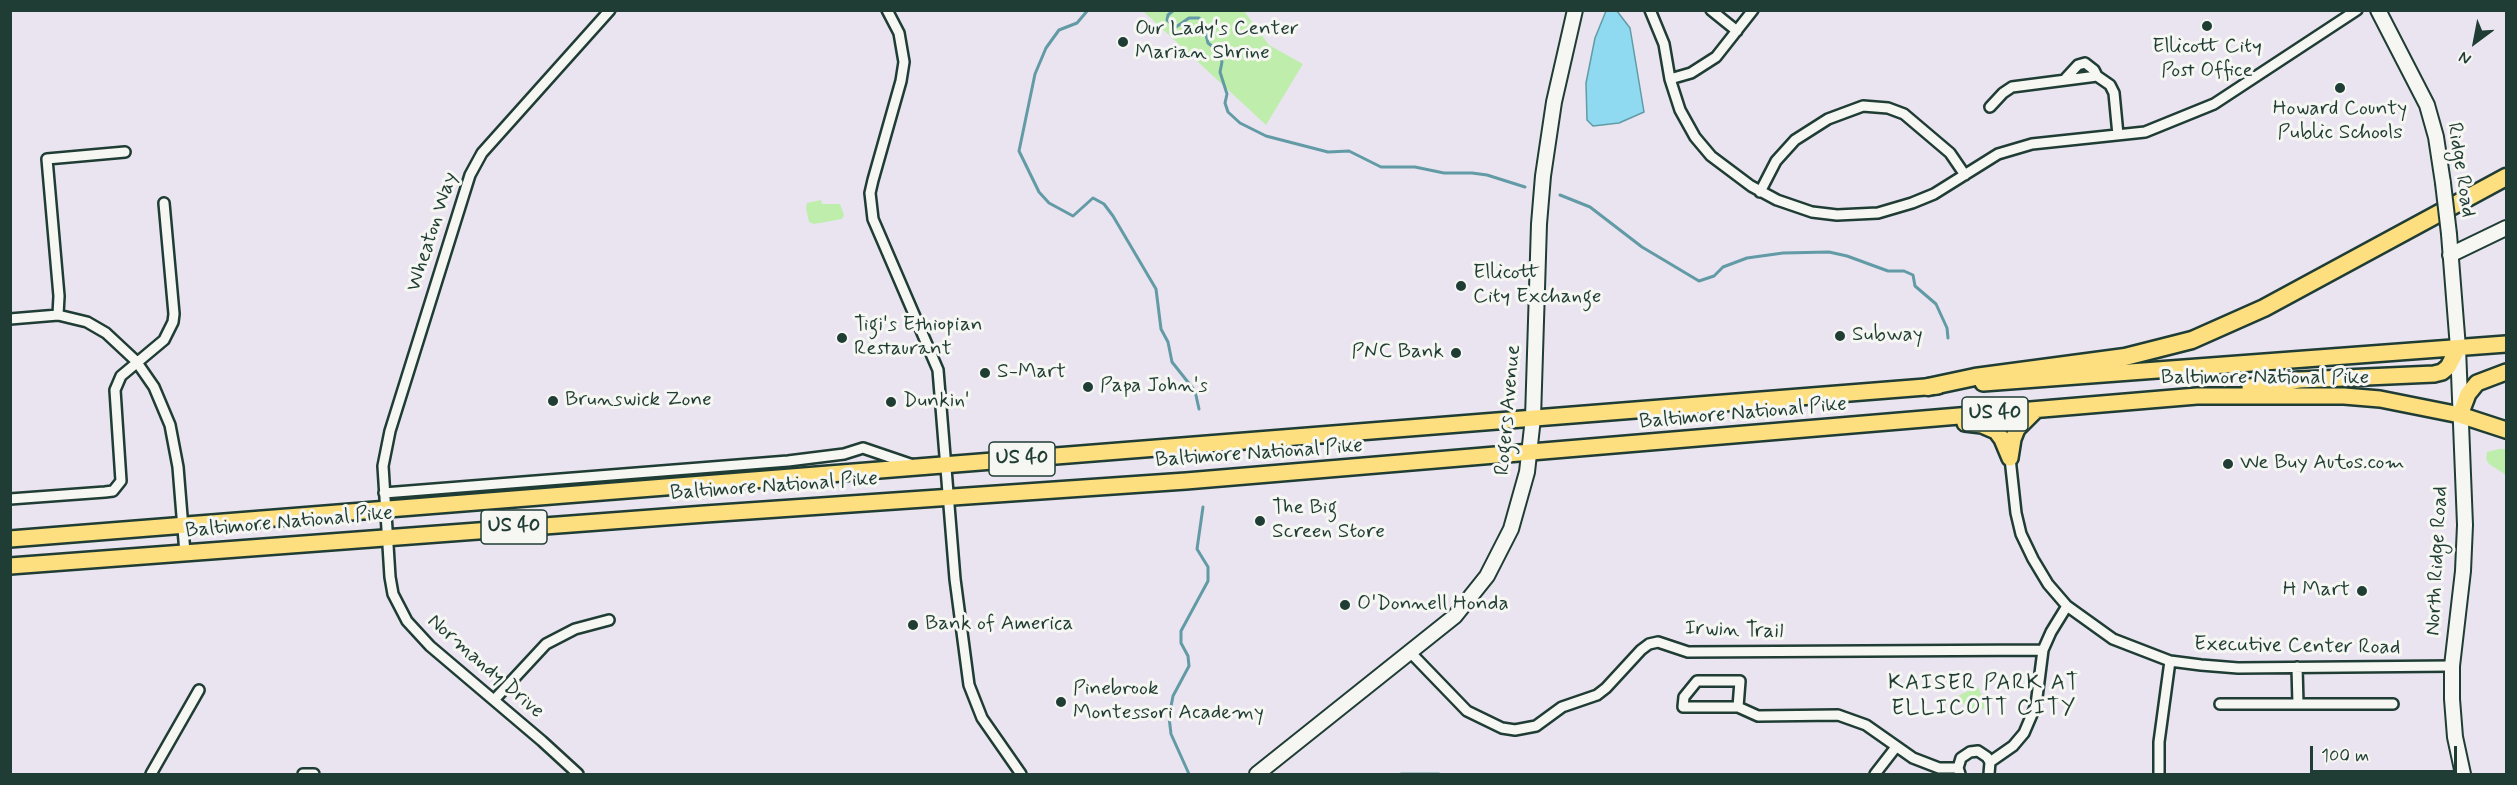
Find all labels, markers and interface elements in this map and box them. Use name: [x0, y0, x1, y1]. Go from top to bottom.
north arrow: [2445, 12, 2505, 72]
place label: Our Lady's Center Marian Shrine: [1135, 17, 1299, 67]
marker: Ellicott City Post Office: [2200, 19, 2214, 33]
marker: Our Lady's Center Marian Shrine: [1116, 35, 1130, 49]
place label: Ellicott City Post Office: [2152, 35, 2262, 85]
text: N: [2455, 46, 2475, 69]
marker: Howard County Public Schools: [2333, 81, 2347, 95]
place label: Howard County Public Schools: [2273, 97, 2407, 147]
street label: Ridge Road: [2440, 121, 2480, 219]
street label: Wheaton Way: [402, 169, 464, 295]
place label: Ellicott City Exchange: [1473, 261, 1601, 311]
marker: Ellicott City Exchange: [1454, 279, 1468, 293]
place label: Tigi's Ethiopian Restaurant: [854, 313, 983, 363]
place label: Subway: [1852, 323, 1923, 349]
marker: Subway: [1833, 329, 1847, 343]
marker: Tigi's Ethiopian Restaurant: [835, 331, 849, 345]
place label: PNC Bank: [1351, 340, 1444, 366]
street label: Rogers Avenue: [1491, 344, 1527, 476]
marker: PNC Bank: [1449, 346, 1463, 360]
place label: S-Mart: [997, 360, 1066, 386]
marker: S-Mart: [978, 366, 992, 380]
street label: Baltimore National Pike: [2161, 366, 2369, 392]
place label: Papa John's: [1100, 374, 1208, 400]
marker: Papa John's: [1081, 380, 1095, 394]
place label: Brunswick Zone: [565, 388, 712, 414]
place label: Dunkin': [903, 389, 970, 415]
street label: Baltimore National Pike: [1638, 392, 1848, 436]
marker: Brunswick Zone: [546, 394, 560, 408]
marker: Dunkin': [884, 395, 898, 409]
road number: US 40: [1962, 397, 2028, 431]
street label: Baltimore National Pike: [1154, 434, 1364, 474]
road number: US 40: [989, 442, 1055, 476]
place label: We Buy Autos.com: [2240, 451, 2404, 477]
marker: We Buy Autos.com: [2221, 457, 2235, 471]
street label: Baltimore National Pike: [669, 467, 879, 507]
street label: North Ridge Road: [2421, 485, 2455, 637]
place label: The Big Screen Store: [1272, 496, 1385, 546]
street label: Baltimore National Pike: [184, 501, 394, 545]
road number: US 40: [481, 510, 547, 544]
marker: The Big Screen Store: [1253, 514, 1267, 528]
place label: H Mart: [2283, 578, 2350, 604]
marker: H Mart: [2355, 584, 2369, 598]
place label: O'Donnell Honda: [1357, 592, 1509, 618]
marker: O'Donnell Honda: [1338, 598, 1352, 612]
street label: Normandy Drive: [421, 609, 549, 725]
place label: Bank of America: [925, 612, 1073, 638]
street label: Irwin Trail: [1684, 617, 1784, 645]
marker: Bank of America: [906, 618, 920, 632]
street label: Executive Center Road: [2194, 633, 2400, 661]
district label: KAISER PARK AT ELLICOTT CITY: [1888, 671, 2080, 722]
place label: Pinebrook Montessori Academy: [1073, 677, 1264, 727]
marker: Pinebrook Montessori Academy: [1054, 695, 1068, 709]
scale bar: [2313, 734, 2460, 772]
text: 100 m: [2321, 744, 2369, 768]

